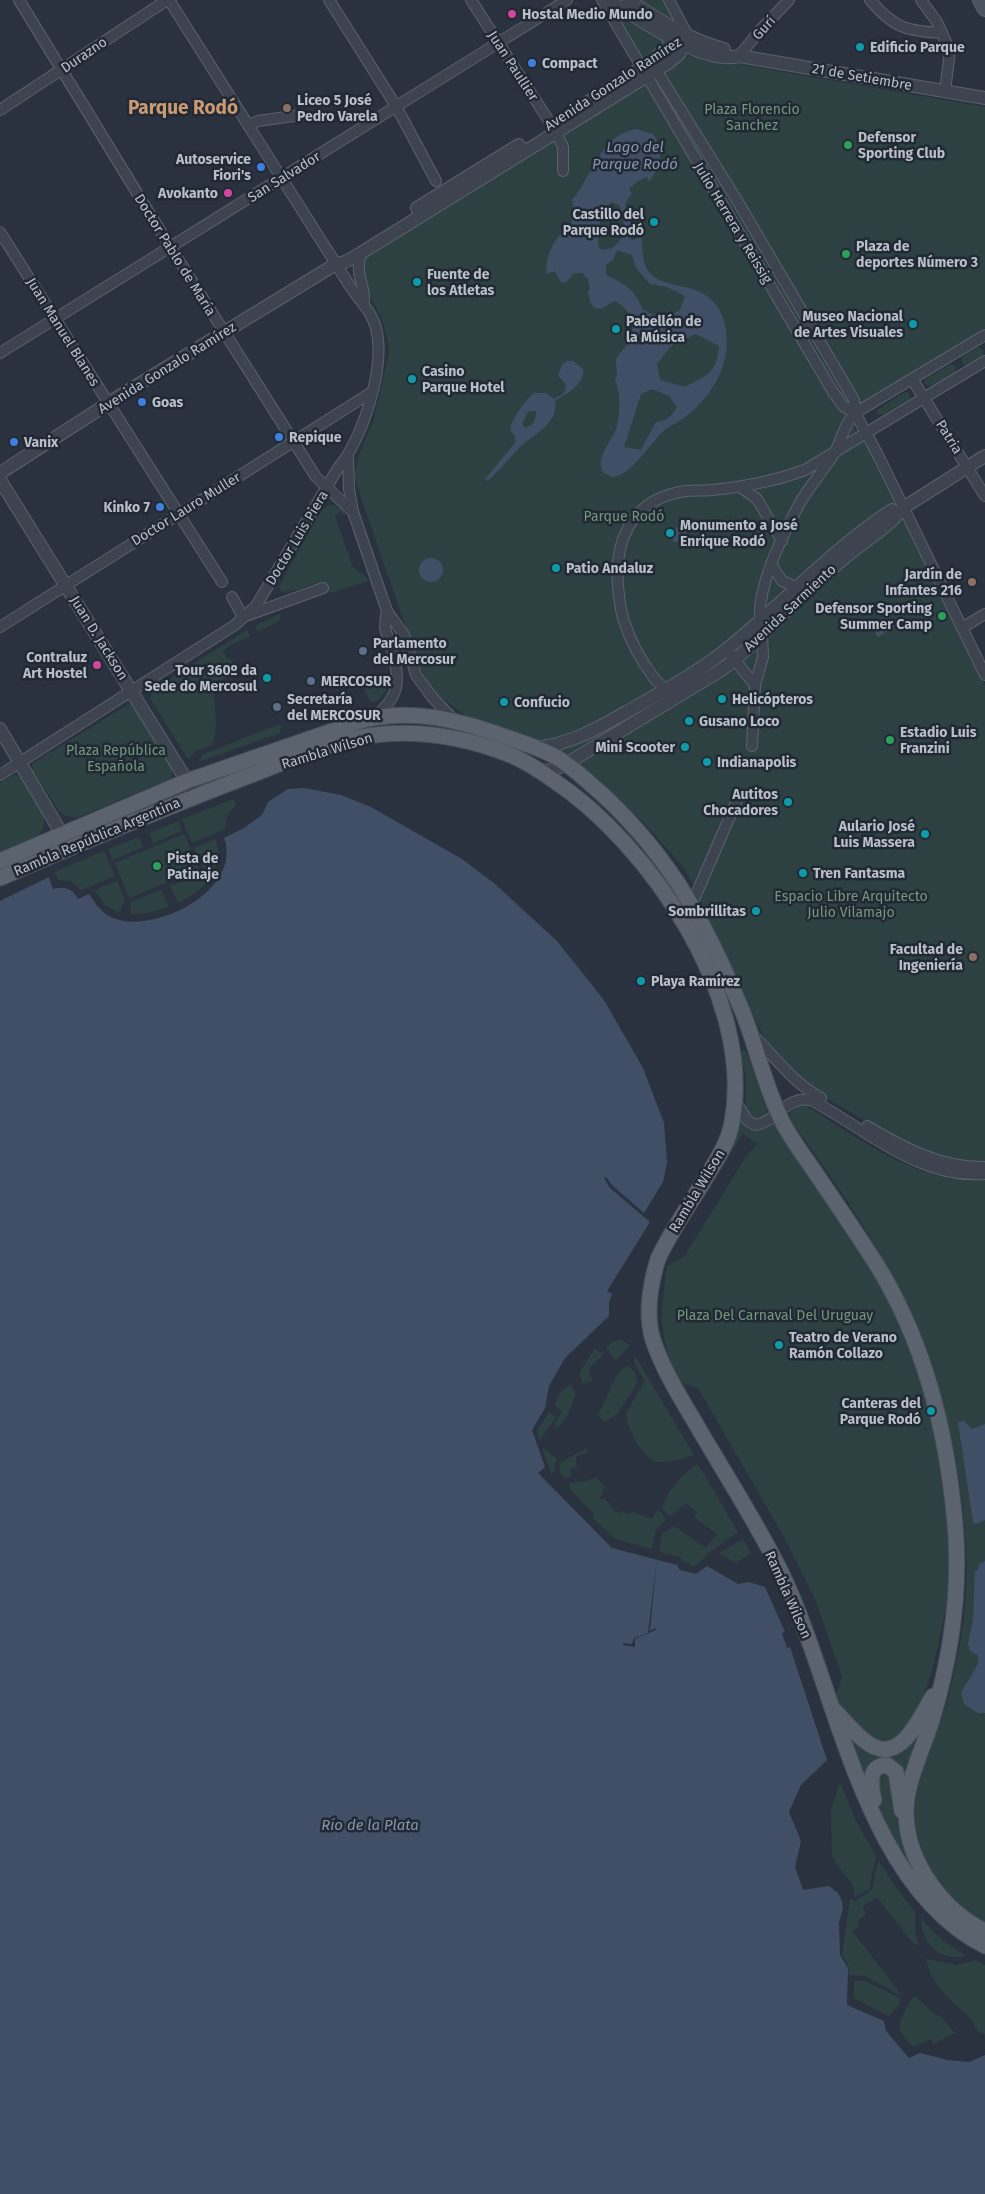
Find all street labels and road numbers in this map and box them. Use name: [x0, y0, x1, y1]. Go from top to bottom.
street label: Gurí: [749, 12, 779, 43]
street label: Juan Paullier: [484, 28, 542, 105]
street label: Durazno: [58, 33, 110, 77]
street label: Avenida Gonzalo Ramírez: [542, 33, 684, 135]
street label: 21 de Setiembre: [811, 60, 913, 94]
street label: San Salvador: [245, 148, 324, 206]
street label: Julio Herrera y Reissig: [690, 159, 776, 287]
street label: Doctor Pablo de María: [131, 191, 219, 319]
street label: Juan Manuel Blanes: [23, 275, 104, 390]
street label: Avenida Gonzalo Ramírez: [95, 319, 239, 417]
street label: Patria: [932, 417, 966, 457]
street label: Doctor Lauro Muller: [128, 468, 244, 550]
street label: Doctor Luis Piera: [262, 488, 332, 588]
street label: Avenida Sarmiento: [740, 561, 840, 655]
street label: Juan D. Jackson: [66, 593, 132, 683]
street label: Rambla Wilson: [279, 729, 375, 773]
street label: Rambla República Argentina: [11, 794, 183, 880]
street label: Rambla Wilson: [665, 1146, 729, 1236]
street label: Rambla Wilson: [761, 1549, 815, 1641]

